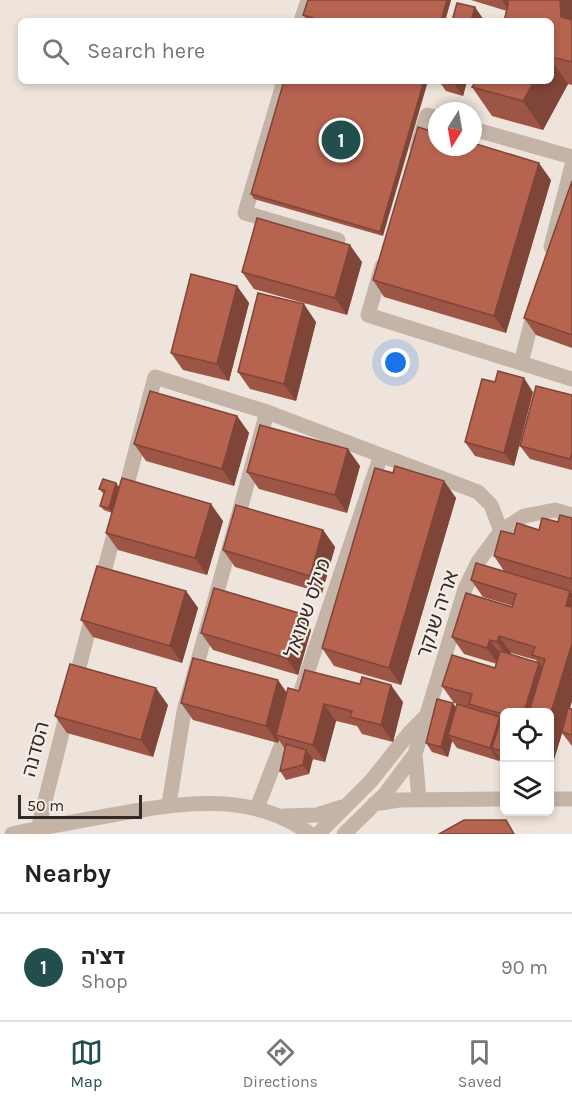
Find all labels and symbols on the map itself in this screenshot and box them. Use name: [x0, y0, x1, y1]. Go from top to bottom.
north arrow: [428, 102, 482, 156]
pin: 1: [322, 118, 360, 162]
your location: [381, 348, 410, 377]
street label: מילס שמואל: [280, 555, 335, 661]
street label: אריה שנקר: [412, 567, 463, 661]
street label: הסדנה: [17, 719, 54, 779]
scale bar: [18, 792, 142, 820]

